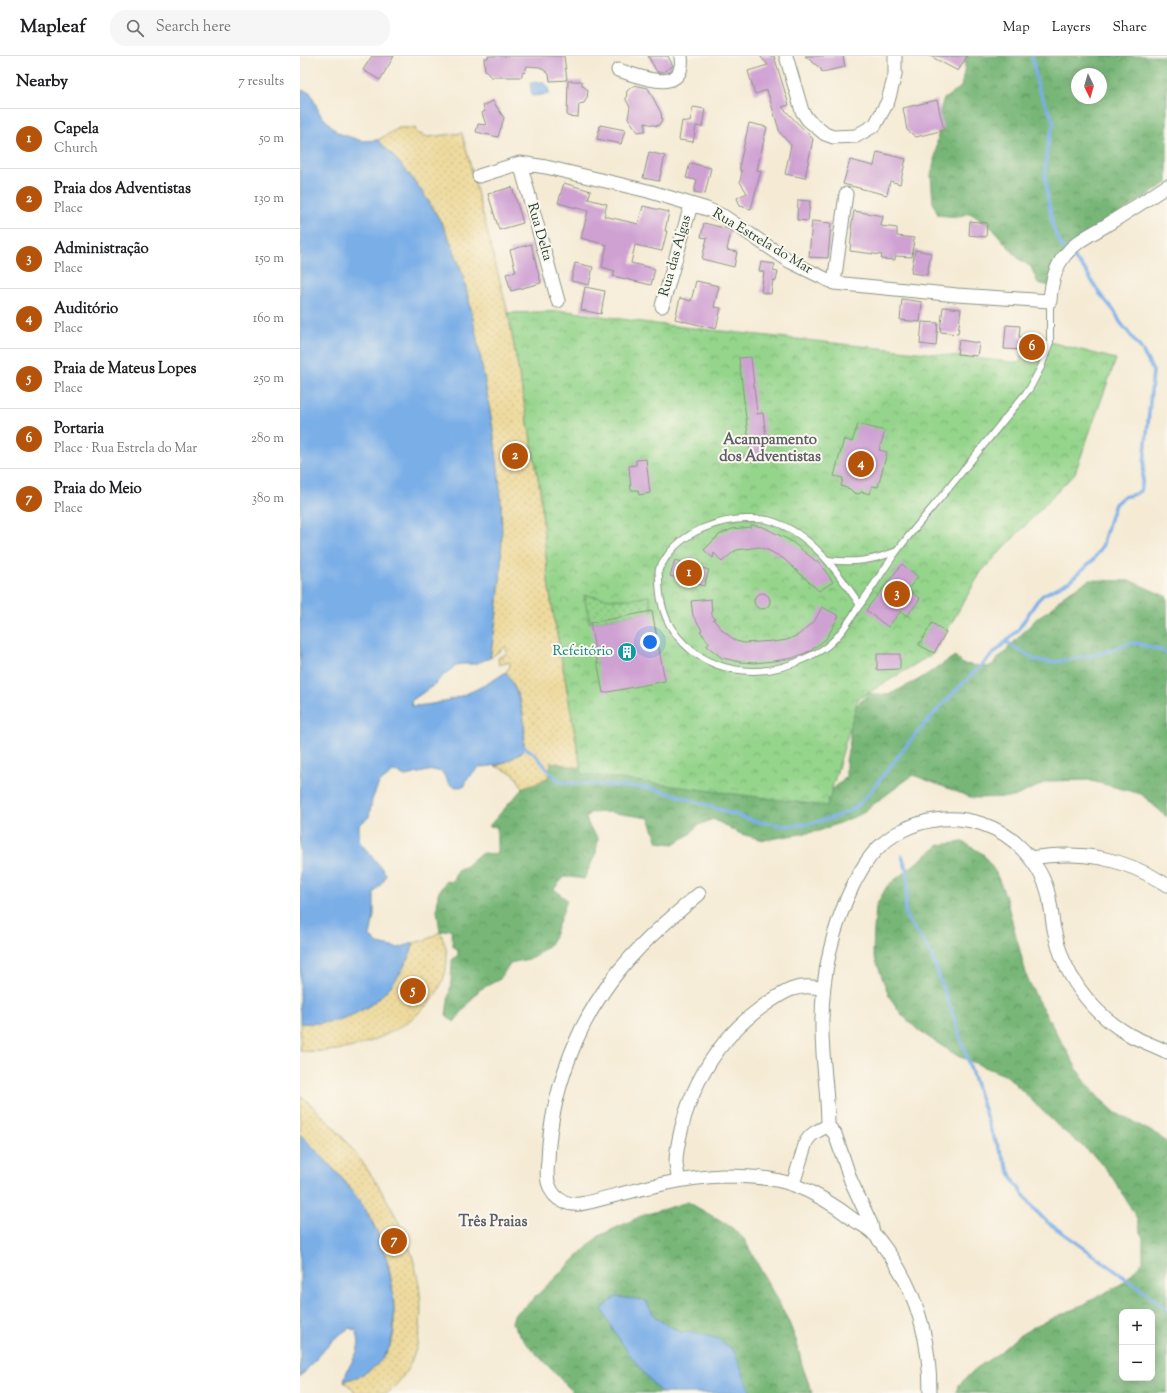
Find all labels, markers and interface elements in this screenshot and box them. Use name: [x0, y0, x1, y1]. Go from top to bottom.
search box: [110, 10, 390, 46]
text: Mapleaf: [20, 14, 86, 41]
icon: search: [124, 17, 146, 39]
text: Search here: [156, 17, 231, 38]
text: Map: [1003, 18, 1030, 38]
text: Layers: [1052, 18, 1090, 38]
text: Share: [1112, 18, 1147, 38]
north arrow: [1071, 68, 1107, 104]
text: Nearby: [16, 70, 68, 94]
text: 7 results: [238, 73, 284, 91]
text: Capela: [54, 119, 99, 140]
text: 1: [27, 130, 31, 148]
text: 50 m: [259, 130, 284, 148]
text: Church: [54, 140, 98, 158]
text: Praia dos Adventistas: [54, 179, 191, 200]
text: 2: [26, 190, 32, 208]
text: 130 m: [254, 190, 284, 208]
text: Place: [54, 200, 83, 218]
street label: Rua Delta: [521, 201, 557, 264]
street label: Rua Estrela do Mar: [708, 204, 817, 280]
street label: Rua das Algas: [655, 213, 697, 299]
text: Administração: [54, 239, 149, 260]
text: 3: [26, 250, 32, 268]
text: 150 m: [255, 250, 284, 268]
text: Place: [54, 260, 83, 278]
text: Auditório: [54, 299, 118, 320]
text: 4: [26, 310, 32, 328]
text: 160 m: [253, 310, 284, 328]
text: Place: [54, 320, 83, 338]
pin: 6: [1019, 332, 1045, 362]
text: Praia de Mateus Lopes: [54, 359, 196, 380]
text: 5: [27, 370, 31, 388]
text: 250 m: [253, 370, 284, 388]
text: Place: [54, 380, 83, 398]
text: Portaria: [54, 419, 104, 440]
text: 6: [26, 430, 32, 448]
text: 280 m: [251, 430, 284, 448]
district label: Acampamento dos Adventistas: [719, 430, 821, 468]
text: Place · Rua Estrela do Mar: [54, 440, 197, 458]
pin: 2: [502, 441, 528, 471]
pin: 4: [848, 449, 874, 479]
text: Praia do Meio: [54, 479, 142, 500]
text: 7: [26, 490, 32, 508]
text: 380 m: [252, 490, 284, 508]
text: Place: [54, 500, 83, 518]
pin: 1: [676, 558, 702, 588]
pin: 3: [884, 579, 910, 609]
your location: [640, 632, 660, 652]
building icon: Refeitório: [616, 641, 638, 663]
place label: Refeitório: [553, 642, 613, 662]
pin: 5: [400, 976, 426, 1006]
district label: Três Praias: [459, 1212, 527, 1233]
pin: 7: [381, 1226, 407, 1256]
map controls: [1119, 1309, 1155, 1381]
button: +: [1119, 1309, 1155, 1345]
button: −: [1119, 1345, 1155, 1381]

